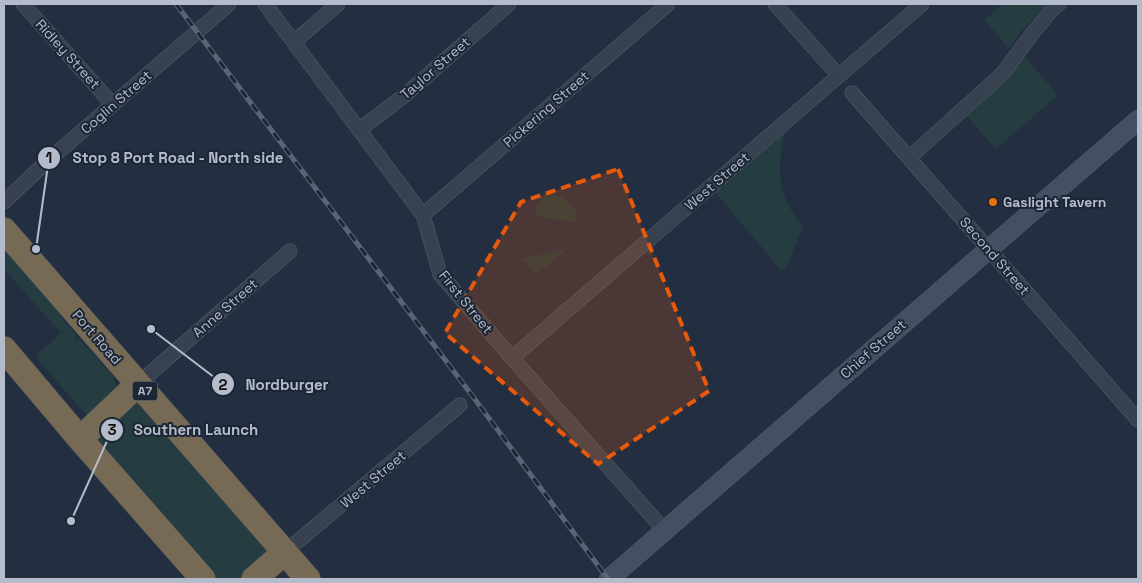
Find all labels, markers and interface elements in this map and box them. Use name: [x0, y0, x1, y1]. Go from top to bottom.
street label: Ridley Street: [32, 15, 104, 93]
street label: Taylor Street: [396, 33, 474, 103]
street label: Coglin Street: [77, 66, 155, 138]
street label: Pickering Street: [499, 67, 593, 151]
callout: Stop 8 Port Road - North side: [37, 143, 293, 173]
text: 1: [46, 148, 52, 167]
text: Stop 8 Port Road - North side: [73, 148, 284, 167]
street label: West Street: [681, 148, 753, 214]
place label: Gaslight Tavern: [1003, 193, 1106, 211]
marker: Gaslight Tavern: [987, 196, 999, 208]
street label: Second Street: [956, 213, 1034, 299]
street label: First Street: [435, 267, 497, 337]
street label: Anne Street: [189, 275, 261, 341]
street label: Port Road: [68, 306, 126, 368]
street label: Chief Street: [836, 315, 910, 383]
callout: Nordburger: [210, 369, 338, 399]
text: 2: [219, 375, 228, 394]
text: Nordburger: [245, 375, 329, 394]
road number: A7: [132, 382, 158, 401]
callout: Southern Launch: [99, 415, 268, 445]
text: 3: [107, 420, 117, 439]
text: Southern Launch: [134, 420, 258, 439]
street label: West Street: [336, 446, 410, 512]

